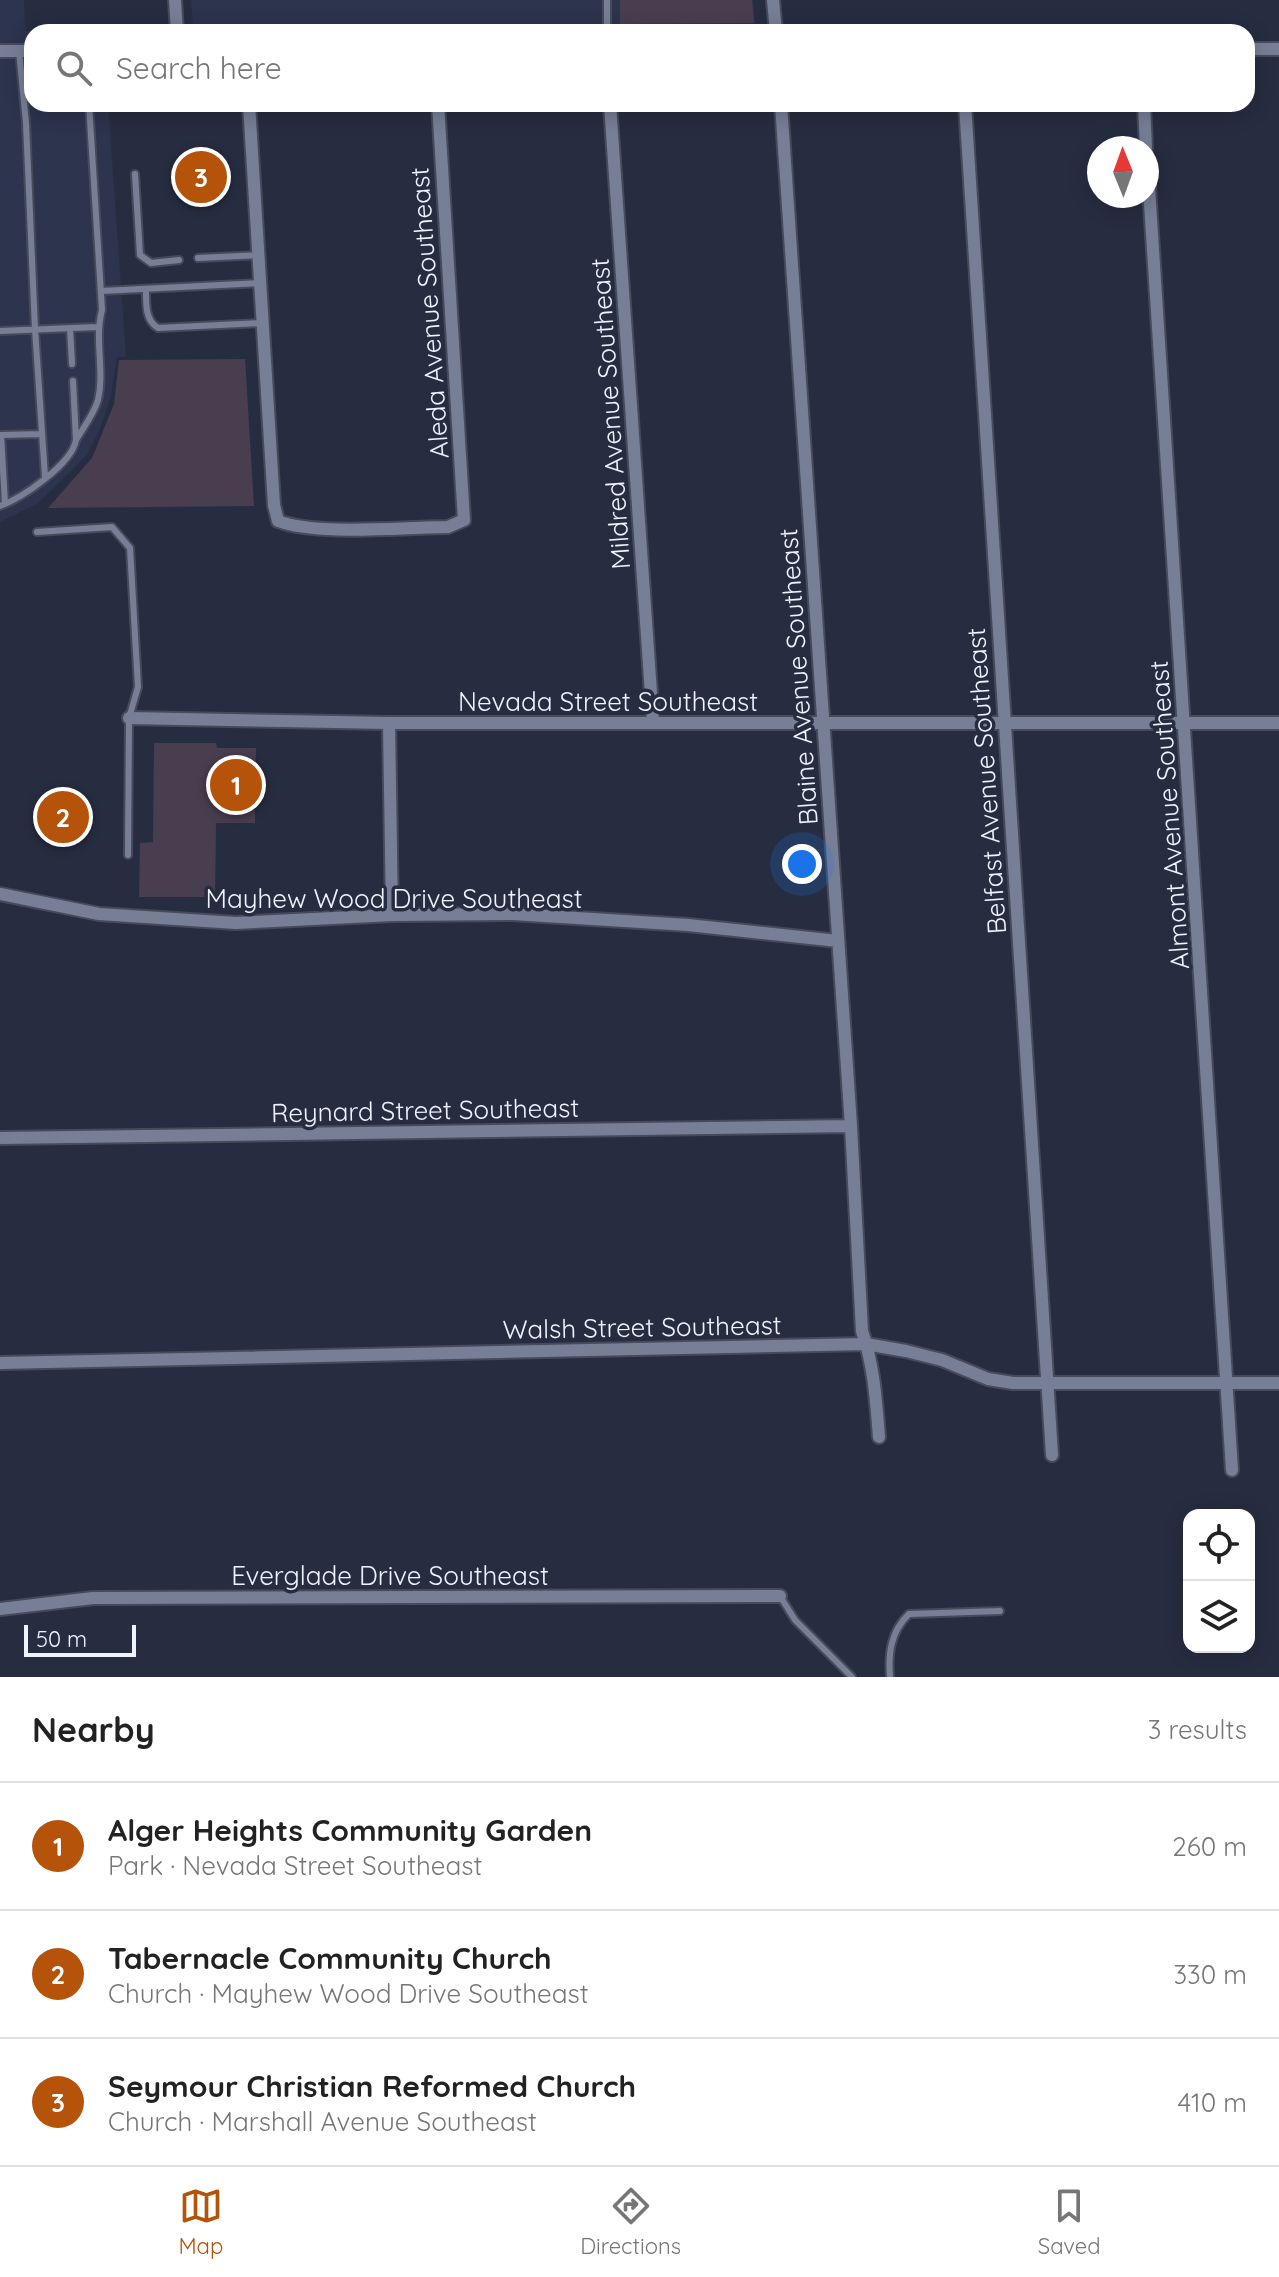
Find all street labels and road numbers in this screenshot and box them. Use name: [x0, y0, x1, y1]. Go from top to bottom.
street label: Aleda Avenue Southeast: [402, 166, 456, 460]
street label: Mildred Avenue Southeast: [583, 257, 637, 571]
street label: Blaine Avenue Southeast: [771, 528, 825, 826]
street label: Belfast Avenue Southeast: [959, 627, 1013, 935]
street label: Almont Avenue Southeast: [1142, 660, 1196, 970]
street label: Nevada Street Southeast: [458, 685, 758, 718]
street label: Mayhew Wood Drive Southeast: [205, 882, 583, 915]
street label: Reynard Street Southeast: [271, 1091, 579, 1129]
street label: Walsh Street Southeast: [502, 1308, 782, 1346]
street label: Everglade Drive Southeast: [231, 1559, 549, 1592]

